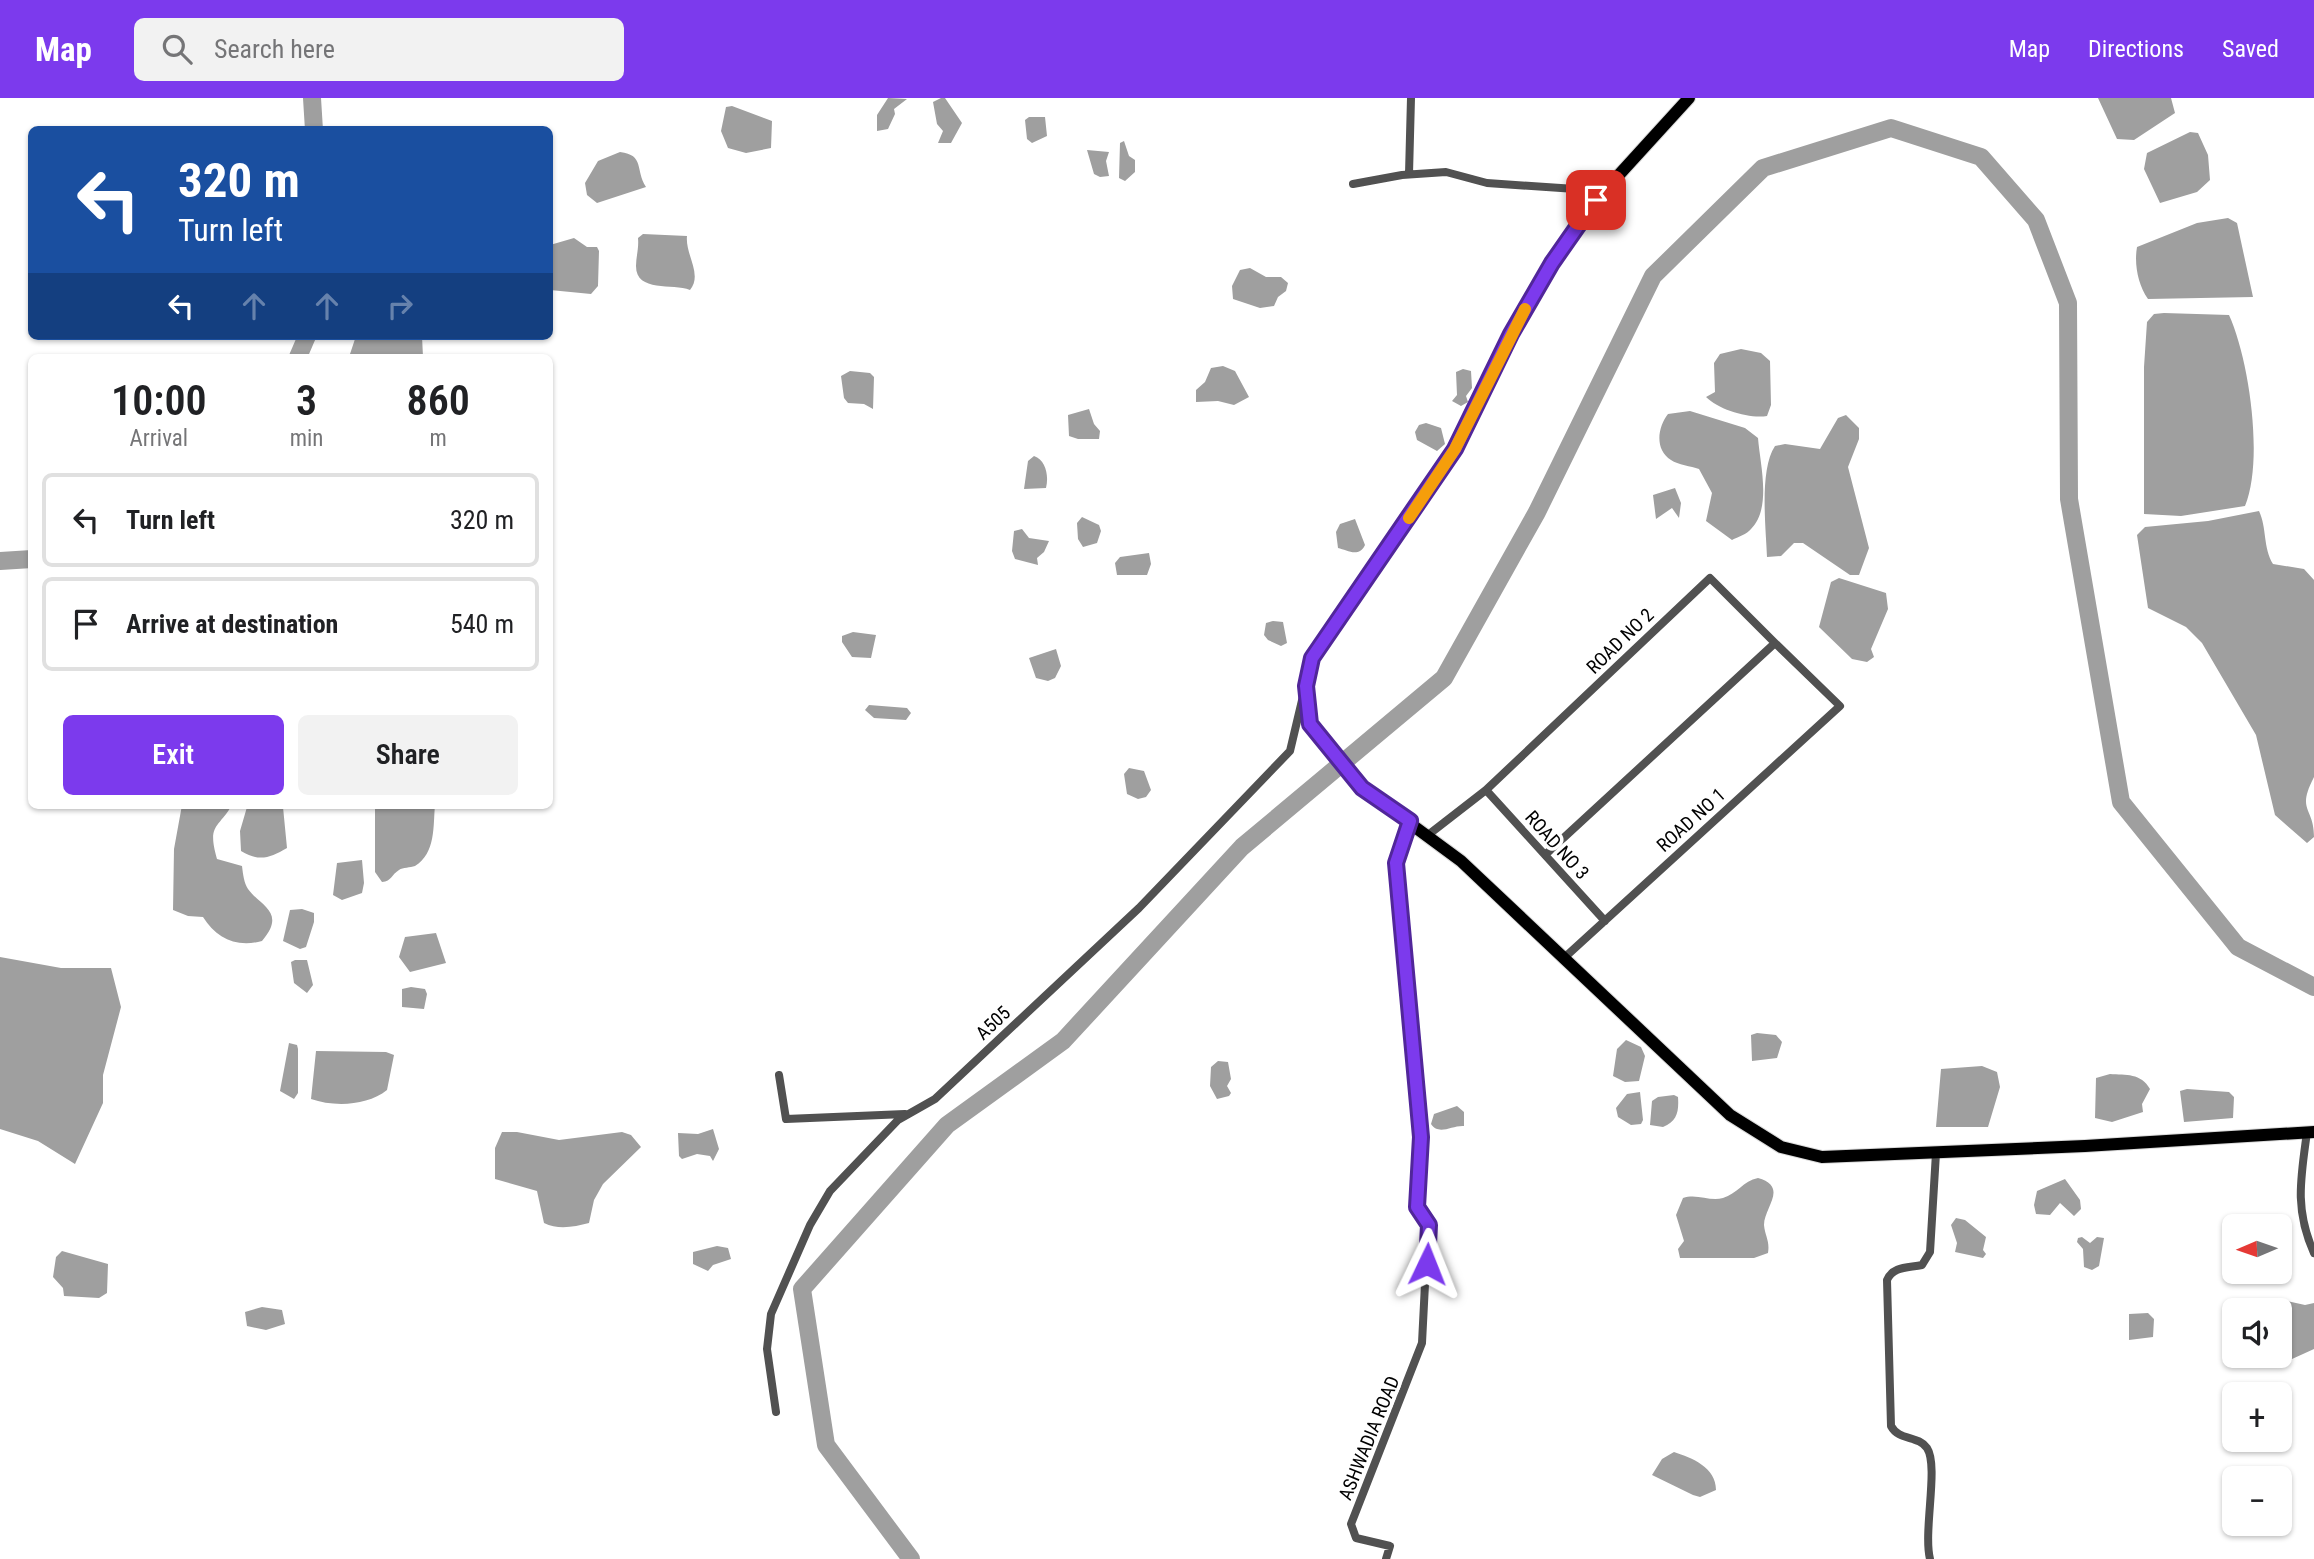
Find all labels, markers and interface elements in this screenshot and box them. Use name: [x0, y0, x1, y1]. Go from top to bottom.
search box: [134, 18, 624, 81]
text: Map: [35, 30, 92, 69]
icon: search: [158, 30, 196, 68]
text: Search here: [214, 34, 335, 64]
text: Map: [2009, 35, 2050, 63]
text: Directions: [2088, 35, 2184, 63]
text: Saved: [2222, 35, 2279, 63]
text: 320 m: [178, 152, 300, 209]
icon: left: [63, 154, 154, 245]
pin: [1566, 170, 1626, 230]
icon: arrive: [1577, 181, 1615, 219]
text: Turn left: [178, 211, 283, 249]
icon: left: [162, 287, 200, 325]
icon: ahead: [235, 287, 273, 325]
icon: ahead: [308, 287, 346, 325]
icon: right: [381, 287, 419, 325]
text: 10:00: [111, 376, 207, 425]
text: 3: [296, 376, 317, 425]
text: 860: [407, 376, 470, 425]
text: Arrival: [130, 425, 188, 452]
text: min: [290, 425, 323, 452]
text: m: [430, 425, 447, 452]
icon: left: [67, 501, 105, 539]
text: Turn left: [126, 505, 215, 535]
text: 320 m: [450, 505, 514, 535]
street label: ROAD NO 2: [1582, 603, 1658, 679]
icon: arrive: [67, 605, 105, 643]
text: Arrive at destination: [126, 609, 338, 639]
text: 540 m: [450, 609, 514, 639]
button: Exit: [63, 715, 284, 795]
button: Share: [298, 715, 518, 795]
street label: ROAD NO 1: [1652, 783, 1730, 857]
street label: ROAD NO 3: [1520, 806, 1594, 884]
street label: A505: [971, 1001, 1015, 1045]
north arrow: [2222, 1214, 2292, 1284]
map controls: [2222, 1214, 2292, 1536]
position arrow: [1390, 1227, 1464, 1301]
button: sound: [2222, 1298, 2292, 1368]
street label: ASHWADIA ROAD: [1334, 1373, 1404, 1503]
button: +: [2222, 1382, 2292, 1452]
button: −: [2222, 1466, 2292, 1536]

